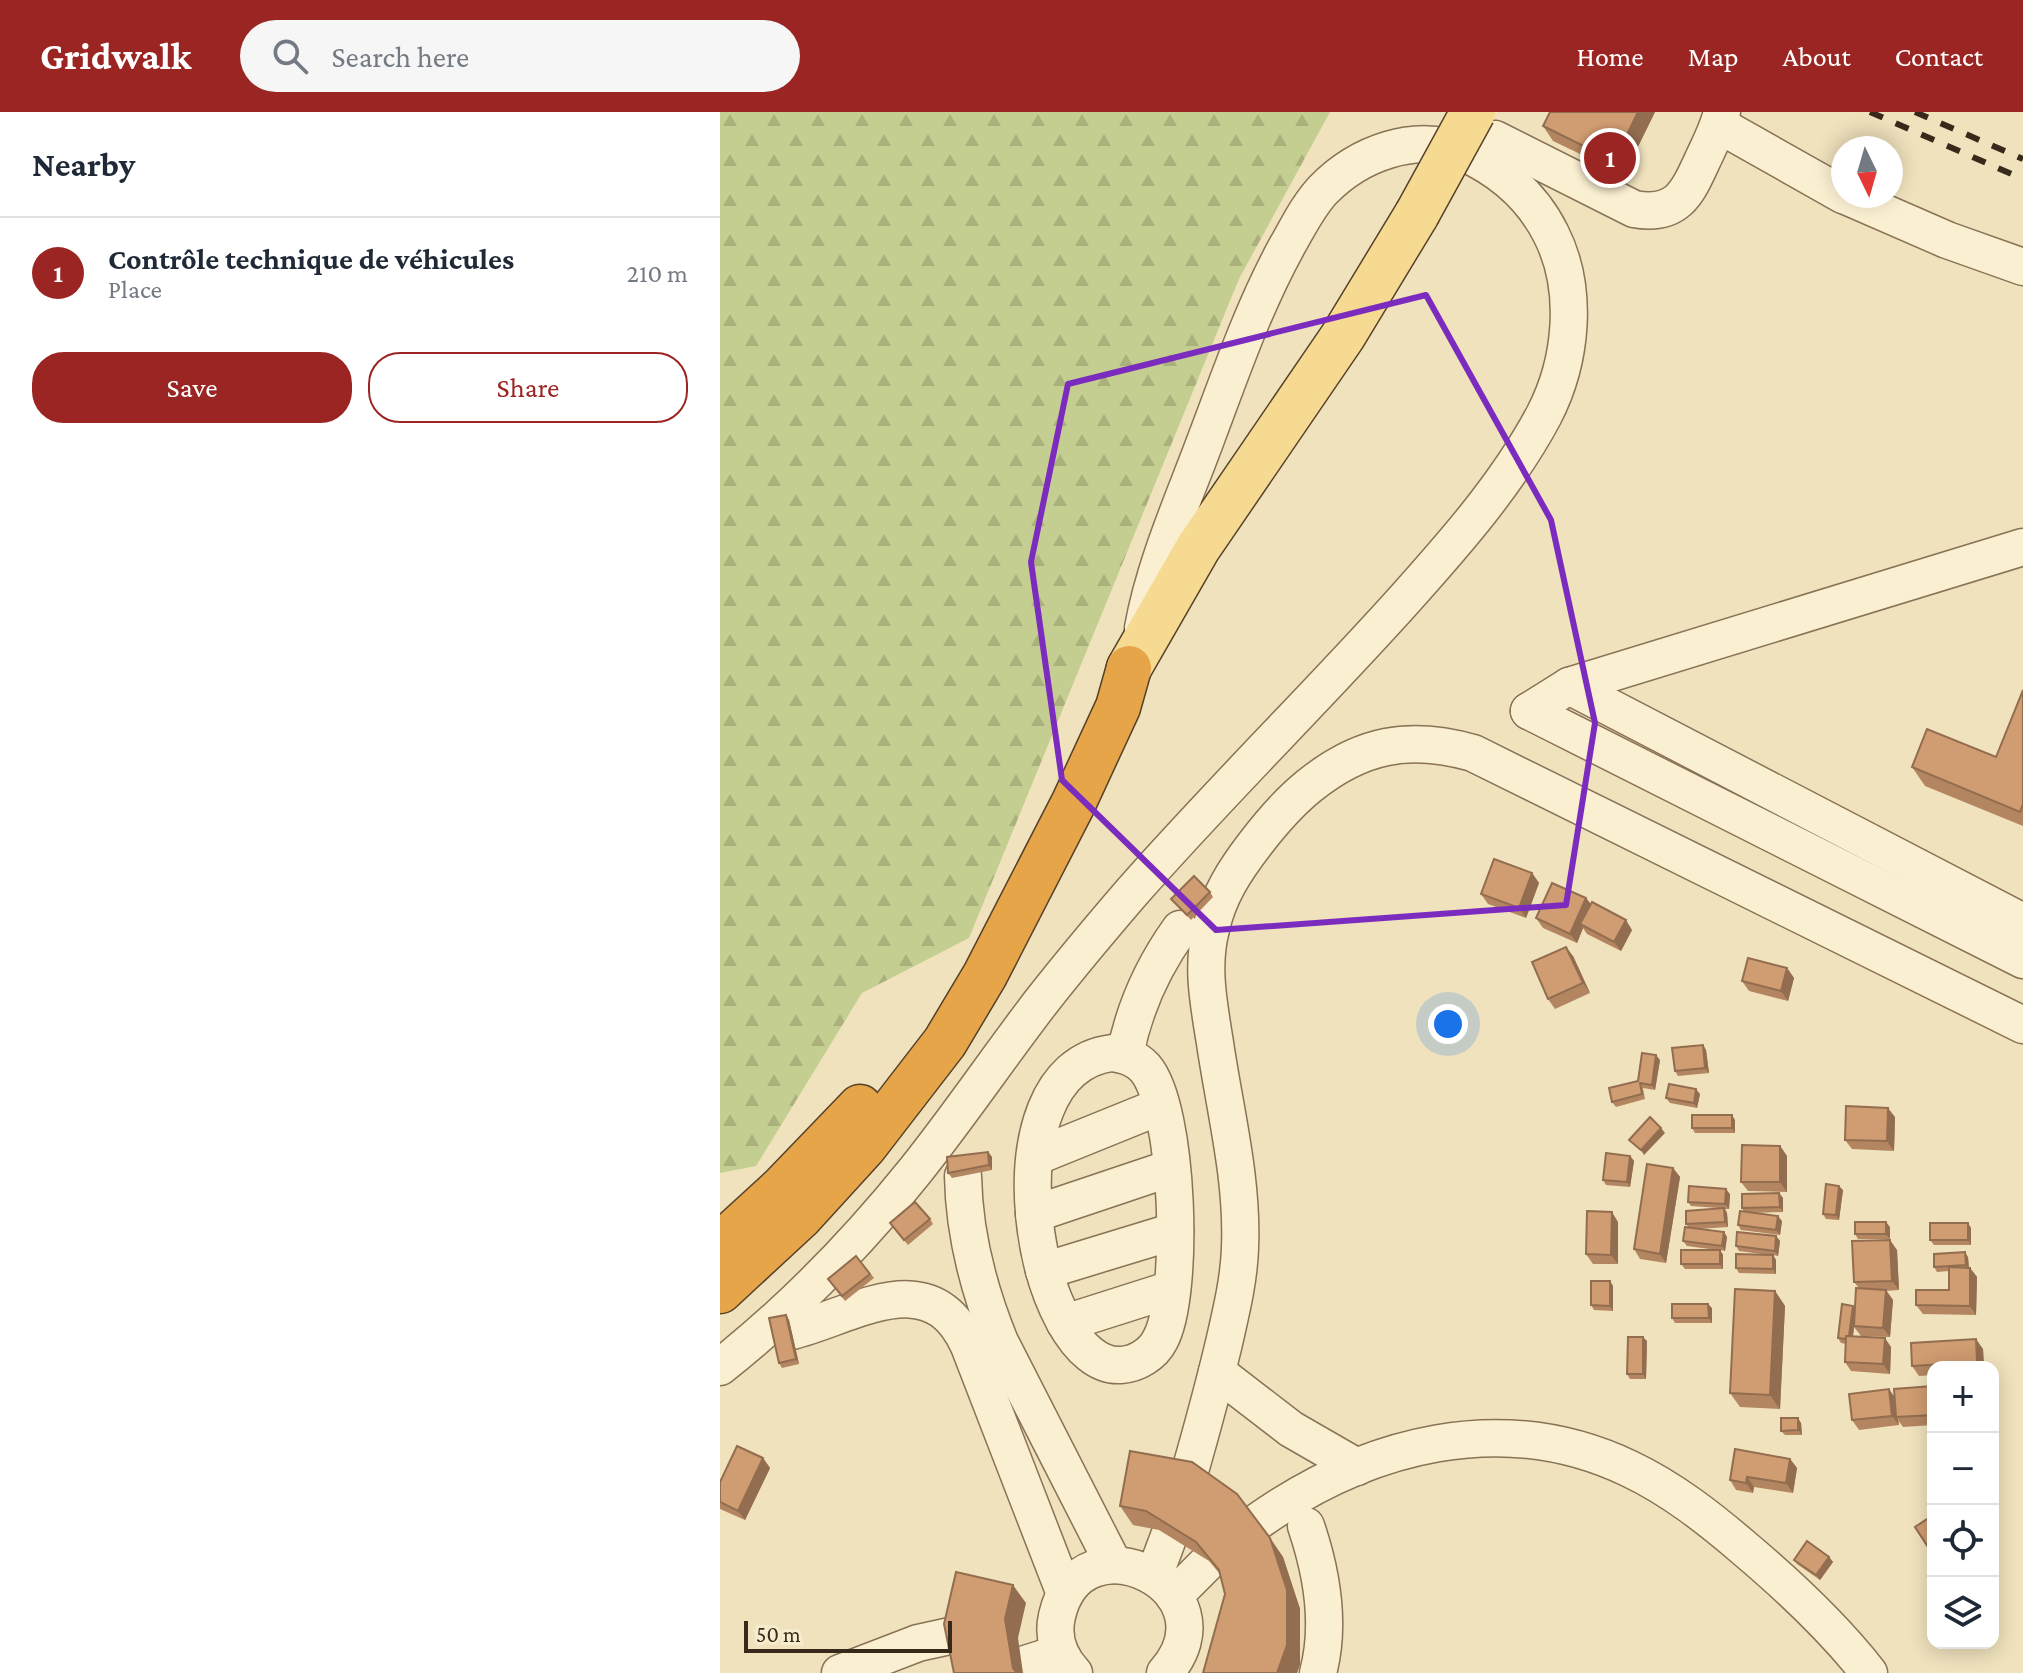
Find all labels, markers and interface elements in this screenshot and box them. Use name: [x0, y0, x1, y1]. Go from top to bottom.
search box: [240, 20, 800, 92]
icon: search: [268, 34, 312, 78]
text: Gridwalk: [40, 35, 192, 77]
text: Search here: [332, 40, 469, 73]
text: Home: [1577, 41, 1644, 72]
text: Map: [1688, 41, 1739, 72]
text: About: [1783, 41, 1851, 72]
text: Contact: [1895, 41, 1983, 72]
pin: 1: [1584, 128, 1636, 188]
north arrow: [1831, 136, 1903, 208]
text: Nearby: [32, 146, 135, 183]
text: Contrôle technique de véhicules: [108, 242, 514, 275]
text: 1: [53, 259, 63, 288]
text: 210 m: [627, 259, 688, 288]
text: Place: [108, 275, 162, 304]
button: Save: [32, 352, 352, 423]
button: Share: [368, 352, 688, 423]
your location: [1428, 1004, 1468, 1044]
map controls: [1927, 1361, 1999, 1649]
button: +: [1927, 1361, 1999, 1433]
button: −: [1927, 1433, 1999, 1505]
button: locate: [1927, 1505, 1999, 1577]
button: layers: [1927, 1577, 1999, 1649]
scale bar: [744, 1617, 952, 1653]
text: 50 m: [756, 1622, 801, 1647]

